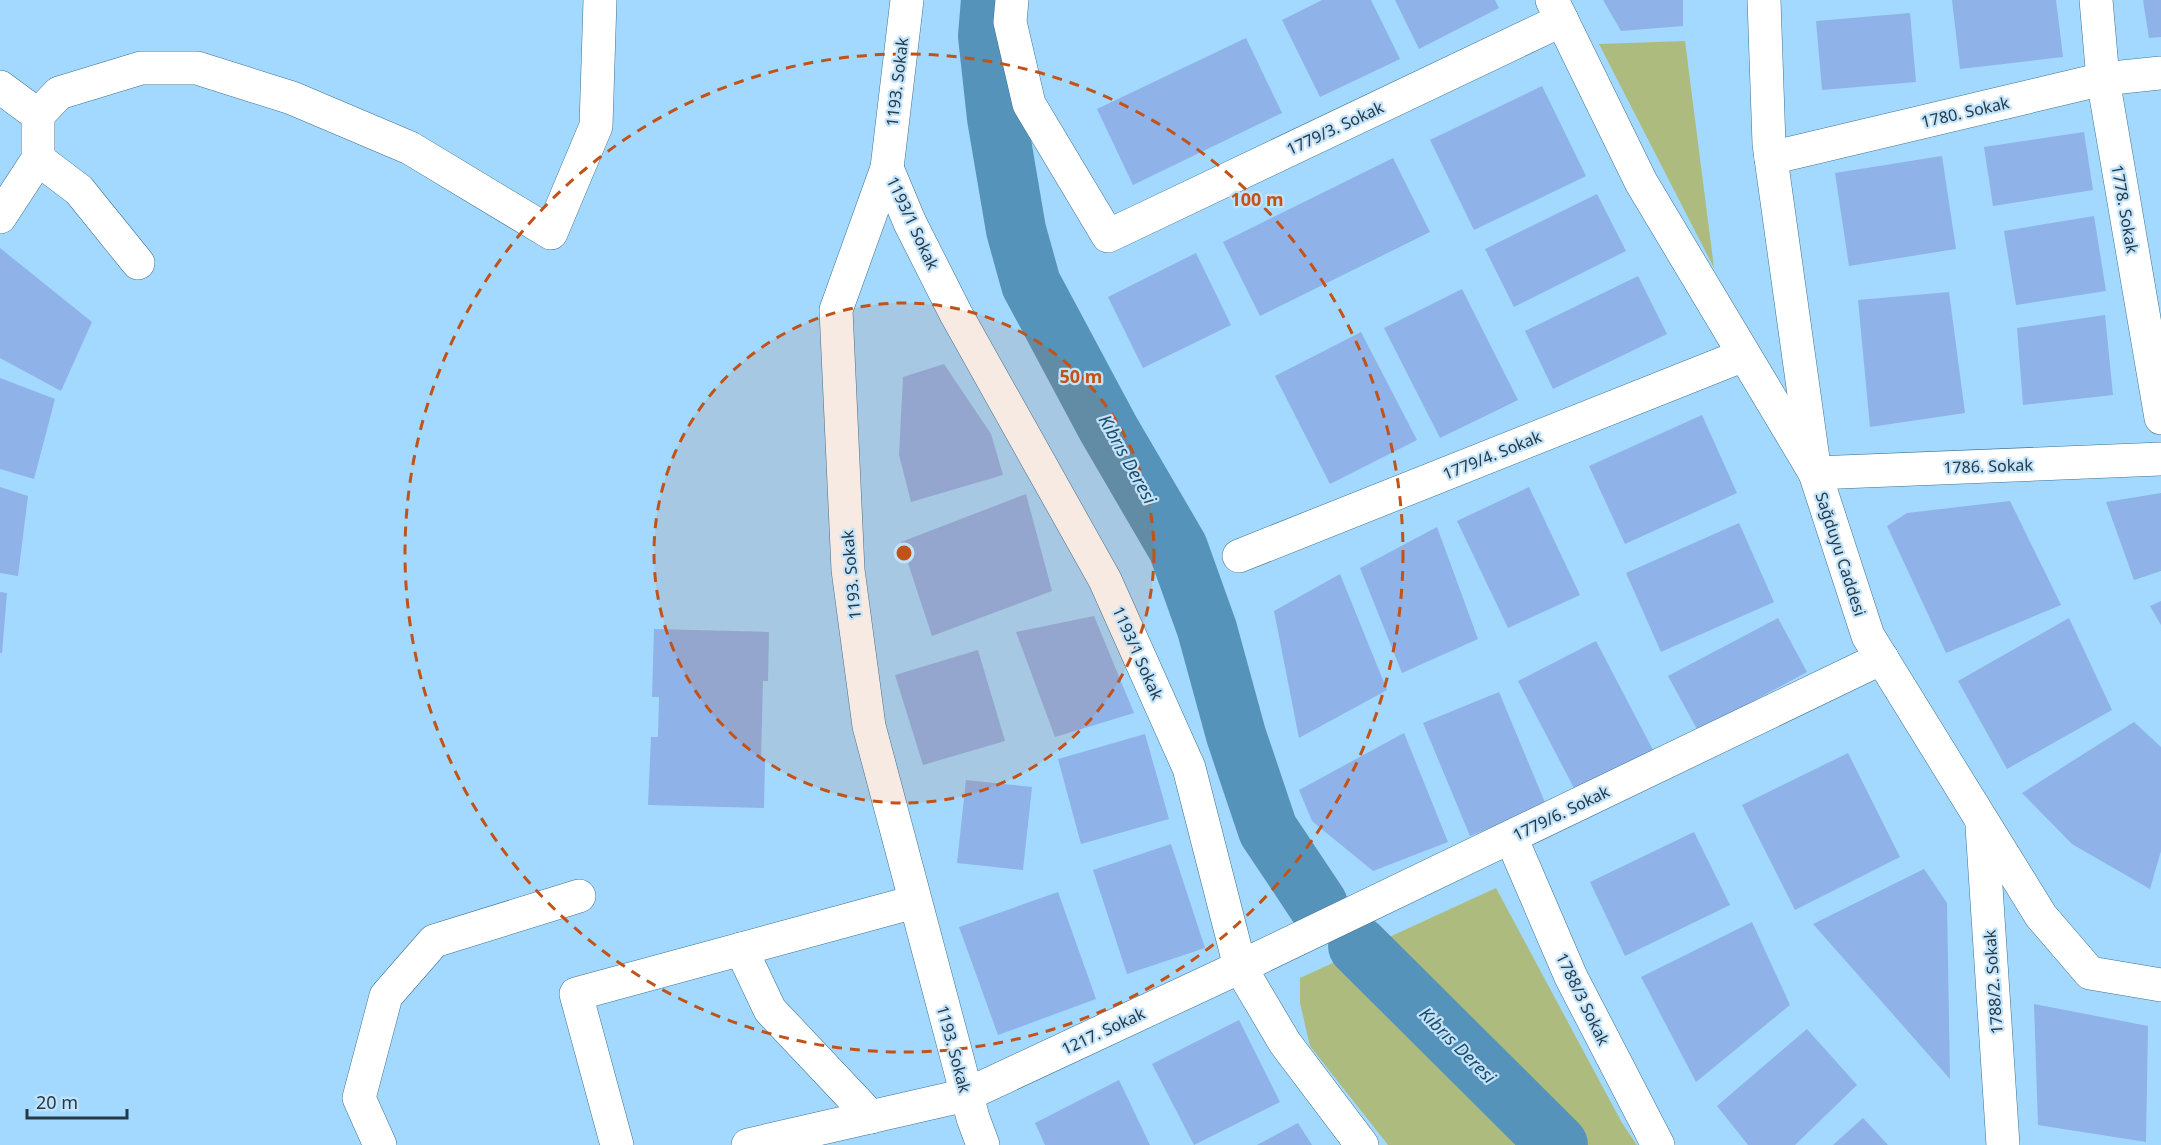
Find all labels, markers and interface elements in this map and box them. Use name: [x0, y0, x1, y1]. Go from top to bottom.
street label: 1193. Sokak: [881, 36, 913, 128]
street label: 1780. Sokak: [1919, 91, 2012, 133]
street label: 1779/3. Sokak: [1283, 96, 1387, 160]
street label: 1778. Sokak: [2106, 163, 2144, 255]
street label: 1193/1 Sokak: [882, 173, 944, 274]
text: 100 m: [1230, 187, 1284, 211]
text: 50 m: [1060, 364, 1102, 388]
water label: Kıbrıs Deresi: [1094, 410, 1163, 508]
street label: 1779/4. Sokak: [1439, 425, 1545, 485]
street label: 1786. Sokak: [1943, 453, 2034, 479]
street label: Sağduyu Caddesi: [1811, 489, 1871, 619]
street label: 1193. Sokak: [836, 529, 866, 621]
centre of rings: [894, 543, 914, 563]
street label: 1193/1 Sokak: [1108, 603, 1169, 704]
street label: 1779/6. Sokak: [1509, 780, 1613, 846]
street label: 1788/2. Sokak: [1978, 929, 2008, 1035]
street label: 1788/3 Sokak: [1551, 949, 1615, 1049]
street label: 1217. Sokak: [1058, 1002, 1149, 1060]
water label: Kıbrıs Deresi: [1415, 1002, 1502, 1089]
street label: 1193. Sokak: [932, 1003, 976, 1096]
scale bar: [27, 1082, 128, 1120]
text: 20 m: [36, 1090, 78, 1114]

